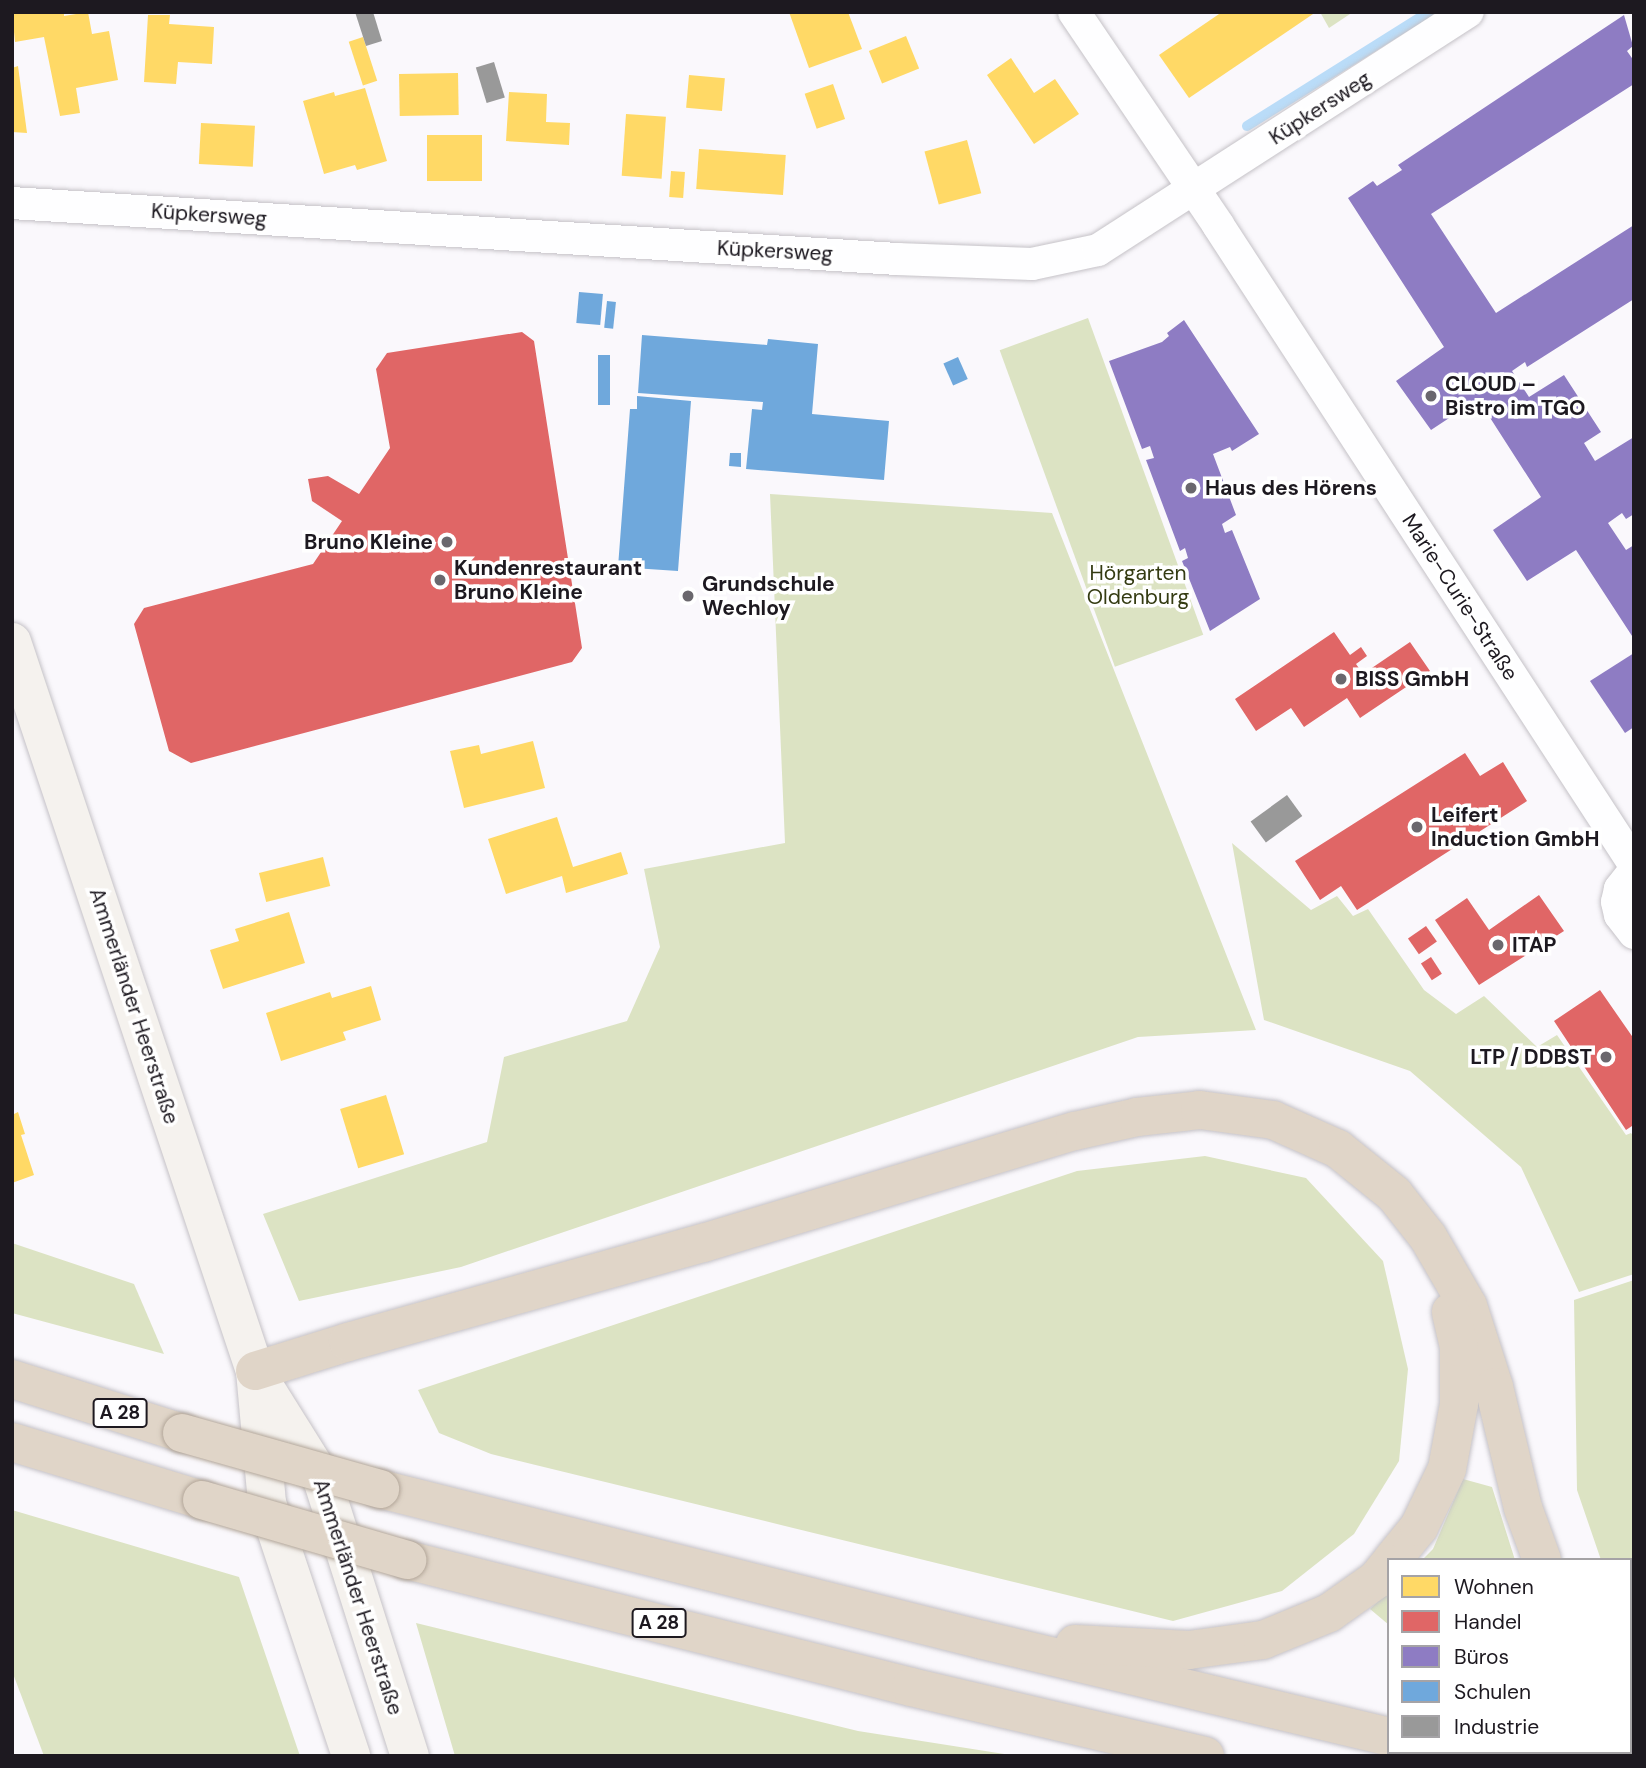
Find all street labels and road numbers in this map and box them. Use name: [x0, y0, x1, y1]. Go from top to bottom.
street label: Küpkersweg: [1265, 66, 1375, 150]
street label: Küpkersweg: [150, 198, 268, 232]
street label: Küpkersweg: [716, 235, 834, 267]
street label: Marie-Curie-Straße: [1397, 509, 1523, 685]
street label: Ammerländer Heerstraße: [84, 885, 184, 1127]
road number: A 28: [92, 1398, 148, 1428]
street label: Ammerländer Heerstraße: [308, 1476, 408, 1718]
road number: A 28: [631, 1608, 687, 1638]

